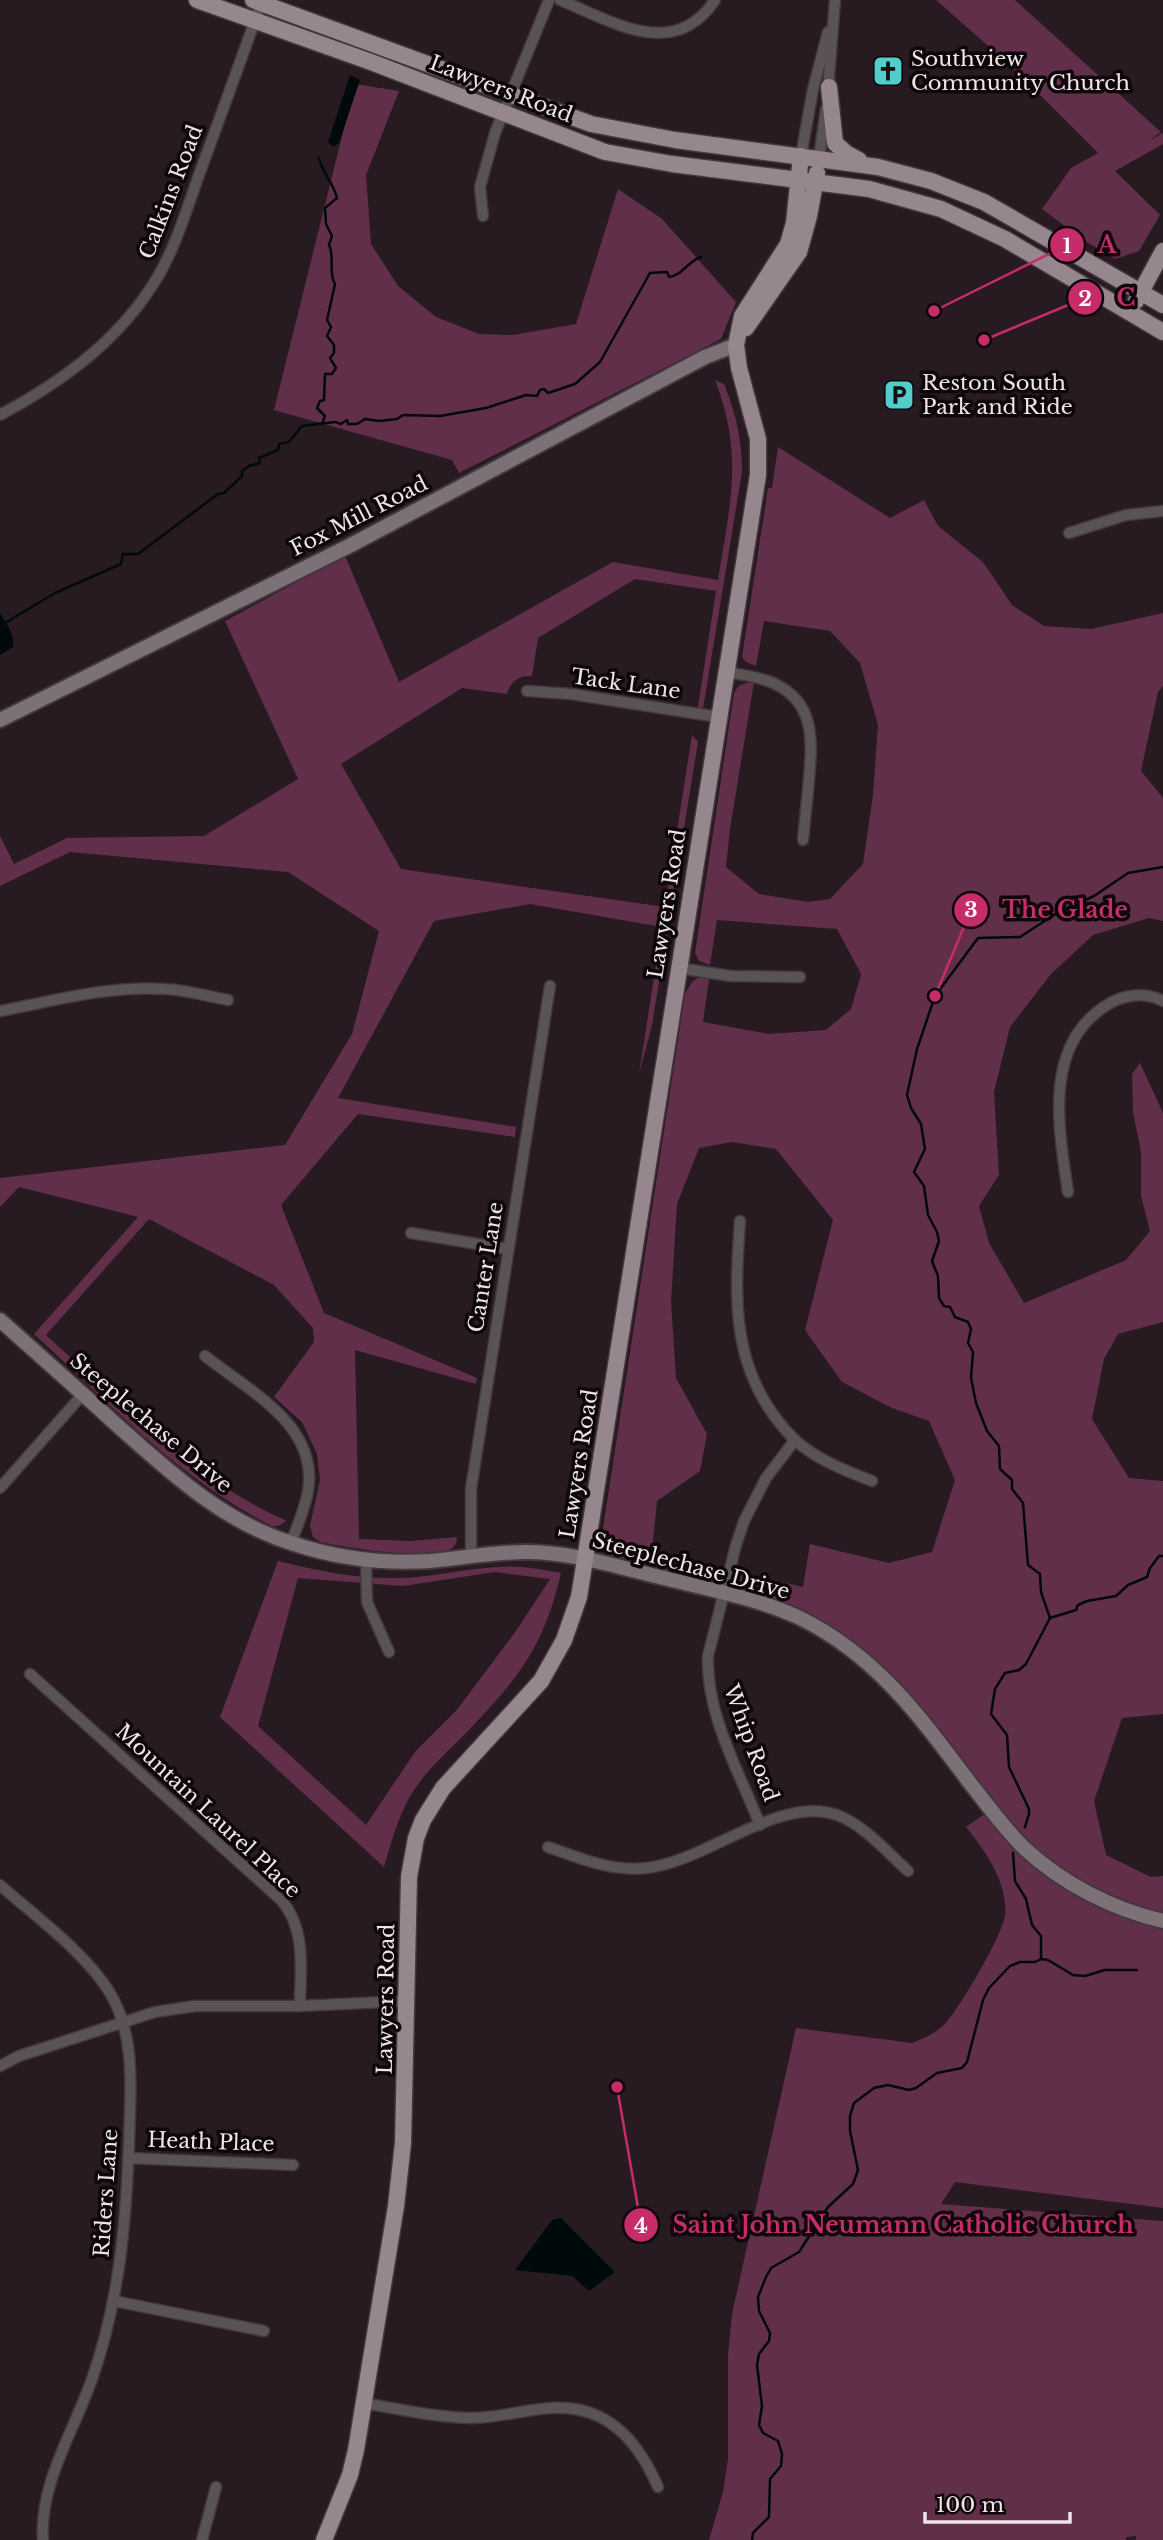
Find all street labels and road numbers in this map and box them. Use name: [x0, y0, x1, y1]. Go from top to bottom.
street label: Lawyers Road: [426, 50, 576, 128]
street label: Calkins Road: [134, 121, 208, 263]
street label: Fox Mill Road: [286, 470, 432, 562]
street label: Tack Lane: [570, 663, 682, 705]
street label: Lawyers Road: [642, 827, 692, 981]
street label: Canter Lane: [463, 1200, 509, 1334]
street label: Steeplechase Drive: [65, 1348, 237, 1498]
street label: Lawyers Road: [554, 1387, 604, 1541]
street label: Steeplechase Drive: [589, 1527, 793, 1605]
street label: Whip Road: [717, 1680, 784, 1805]
street label: Mountain Laurel Place: [110, 1718, 306, 1904]
street label: Lawyers Road: [372, 1923, 400, 2075]
street label: Heath Place: [147, 2127, 275, 2157]
street label: Riders Lane: [89, 2128, 123, 2258]

